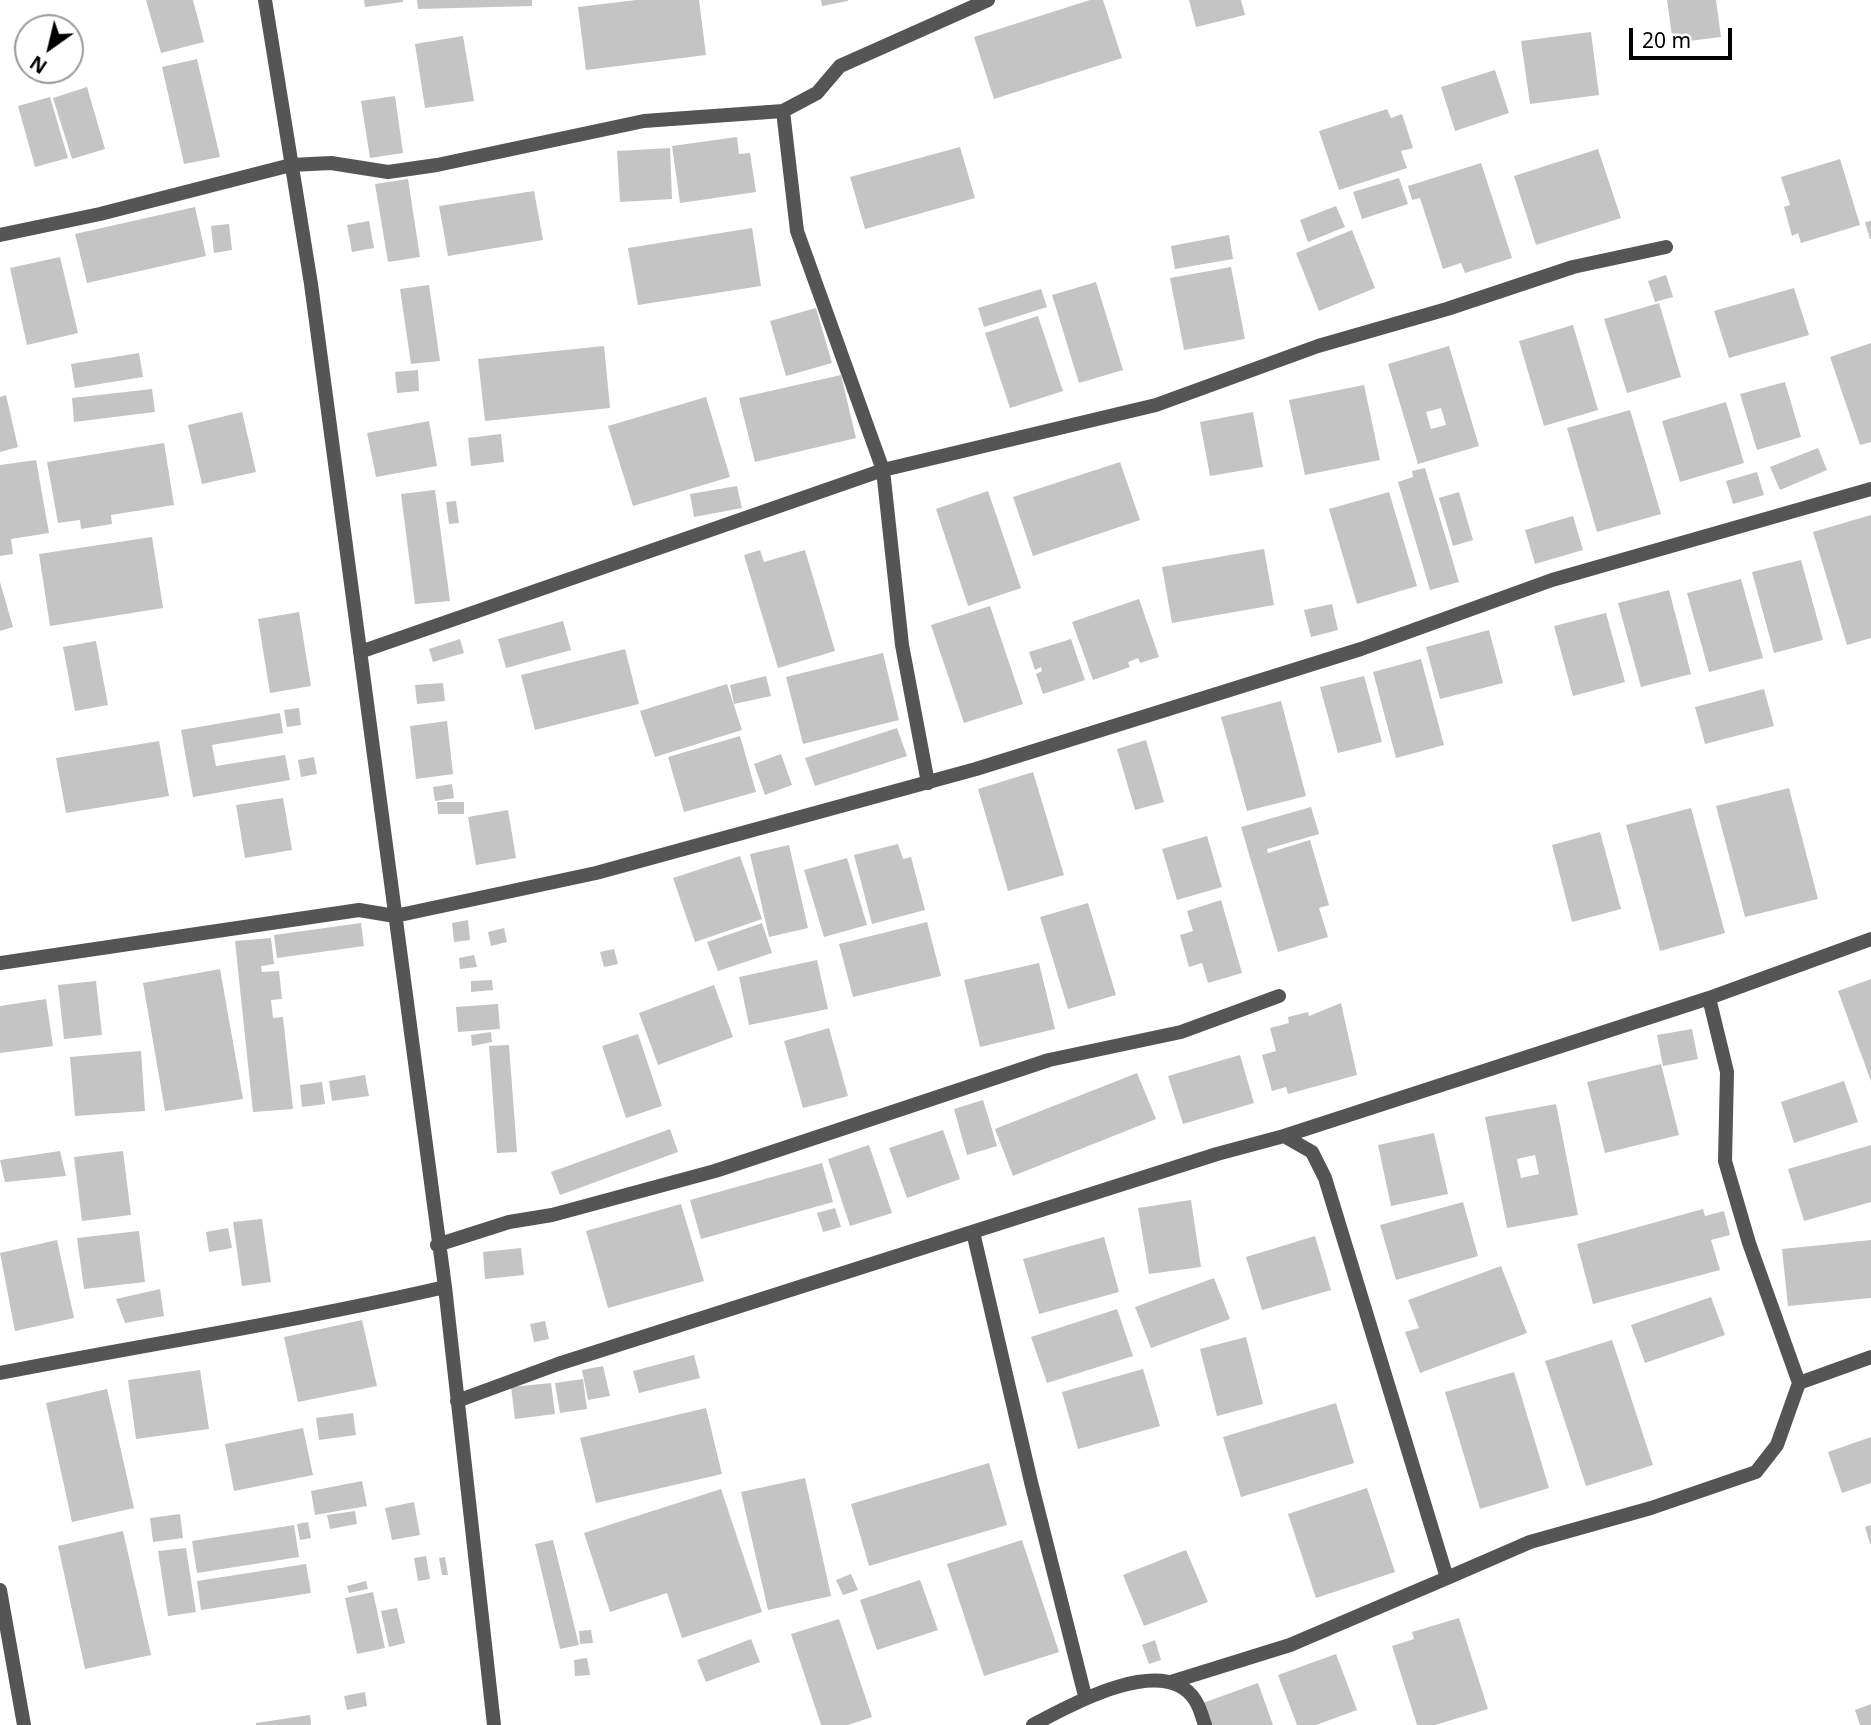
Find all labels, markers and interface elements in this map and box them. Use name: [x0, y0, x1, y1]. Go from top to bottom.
north arrow: [14, 14, 84, 84]
scale bar: [1633, 14, 1736, 58]
text: 20 m: [1642, 26, 1691, 54]
text: N: [25, 50, 52, 80]

